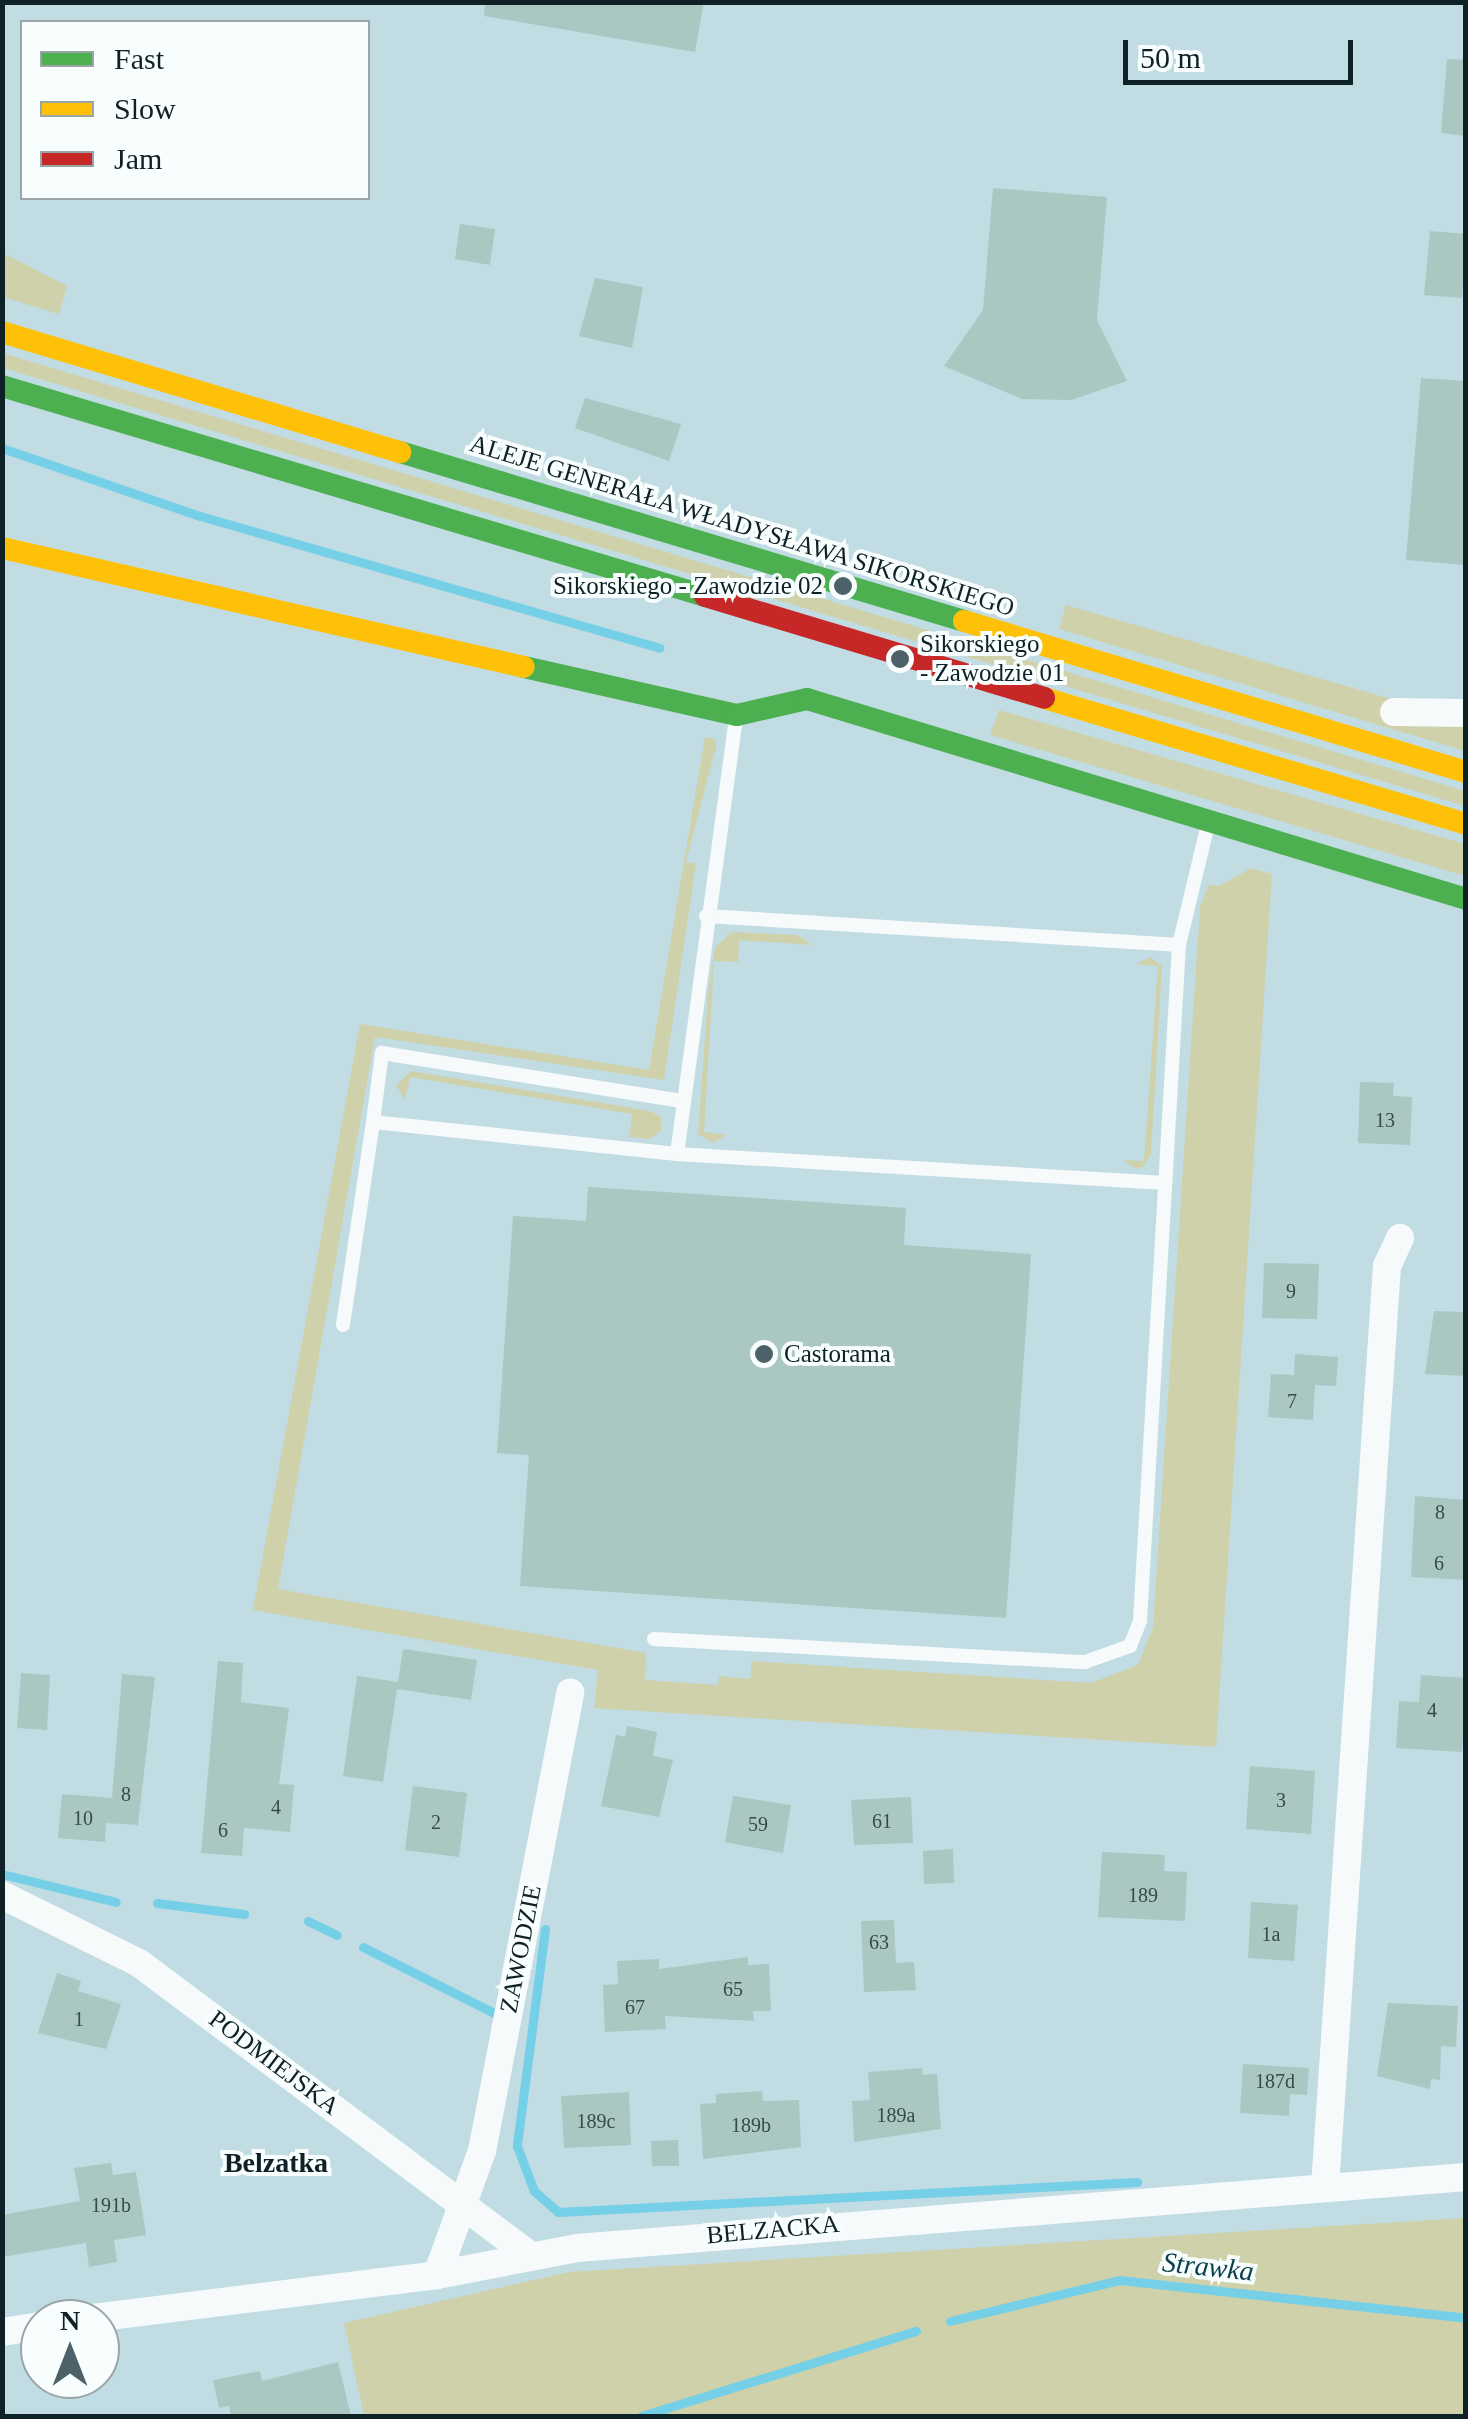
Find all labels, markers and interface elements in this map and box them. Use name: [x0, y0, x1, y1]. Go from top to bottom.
legend: [20, 20, 370, 200]
scale bar: [1128, 20, 1358, 82]
text: 50 m: [1140, 41, 1201, 74]
text: Fast: [114, 42, 164, 75]
text: Slow: [114, 92, 176, 125]
text: Jam: [114, 142, 162, 175]
street label: ALEJE GENERAŁA WŁADYSŁAWA SIKORSKIEGO: [465, 428, 1019, 624]
place label: Sikorskiego - Zawodzie 02: [553, 571, 823, 601]
marker: Sikorskiego - Zawodzie 02: [832, 575, 854, 597]
place label: Sikorskiego - Zawodzie 01: [920, 630, 1064, 689]
marker: Sikorskiego - Zawodzie 01: [889, 648, 911, 670]
house number: 13: [1375, 1108, 1395, 1132]
house number: 9: [1286, 1279, 1296, 1303]
place label: Castorama: [784, 1339, 891, 1369]
marker: Castorama: [753, 1343, 775, 1365]
house number: 7: [1287, 1389, 1297, 1413]
house number: 8: [1435, 1500, 1445, 1524]
house number: 6: [1434, 1551, 1444, 1575]
house number: 4: [1427, 1698, 1437, 1722]
house number: 8: [121, 1782, 131, 1806]
house number: 3: [1276, 1788, 1286, 1812]
house number: 4: [271, 1795, 281, 1819]
house number: 10: [73, 1806, 93, 1830]
house number: 61: [872, 1809, 892, 1833]
house number: 2: [431, 1810, 441, 1834]
house number: 59: [748, 1812, 768, 1836]
house number: 6: [218, 1818, 228, 1842]
street label: ZAWODZIE: [494, 1882, 548, 2016]
house number: 189: [1128, 1883, 1158, 1907]
house number: 1a: [1262, 1922, 1280, 1946]
house number: 63: [869, 1930, 889, 1954]
house number: 65: [723, 1977, 743, 2001]
house number: 67: [625, 1995, 645, 2019]
street label: PODMIEJSKA: [203, 2004, 345, 2122]
house number: 1: [74, 2007, 84, 2031]
house number: 187d: [1255, 2069, 1295, 2093]
house number: 189a: [877, 2103, 915, 2127]
house number: 189c: [577, 2109, 615, 2133]
house number: 189b: [731, 2113, 771, 2137]
district label: Belzatka: [224, 2146, 328, 2180]
house number: 191b: [91, 2193, 131, 2217]
street label: BELZACKA: [705, 2209, 841, 2251]
water label: Strawka: [1161, 2245, 1255, 2289]
north arrow: [20, 2299, 120, 2399]
text: N: [60, 2305, 80, 2336]

